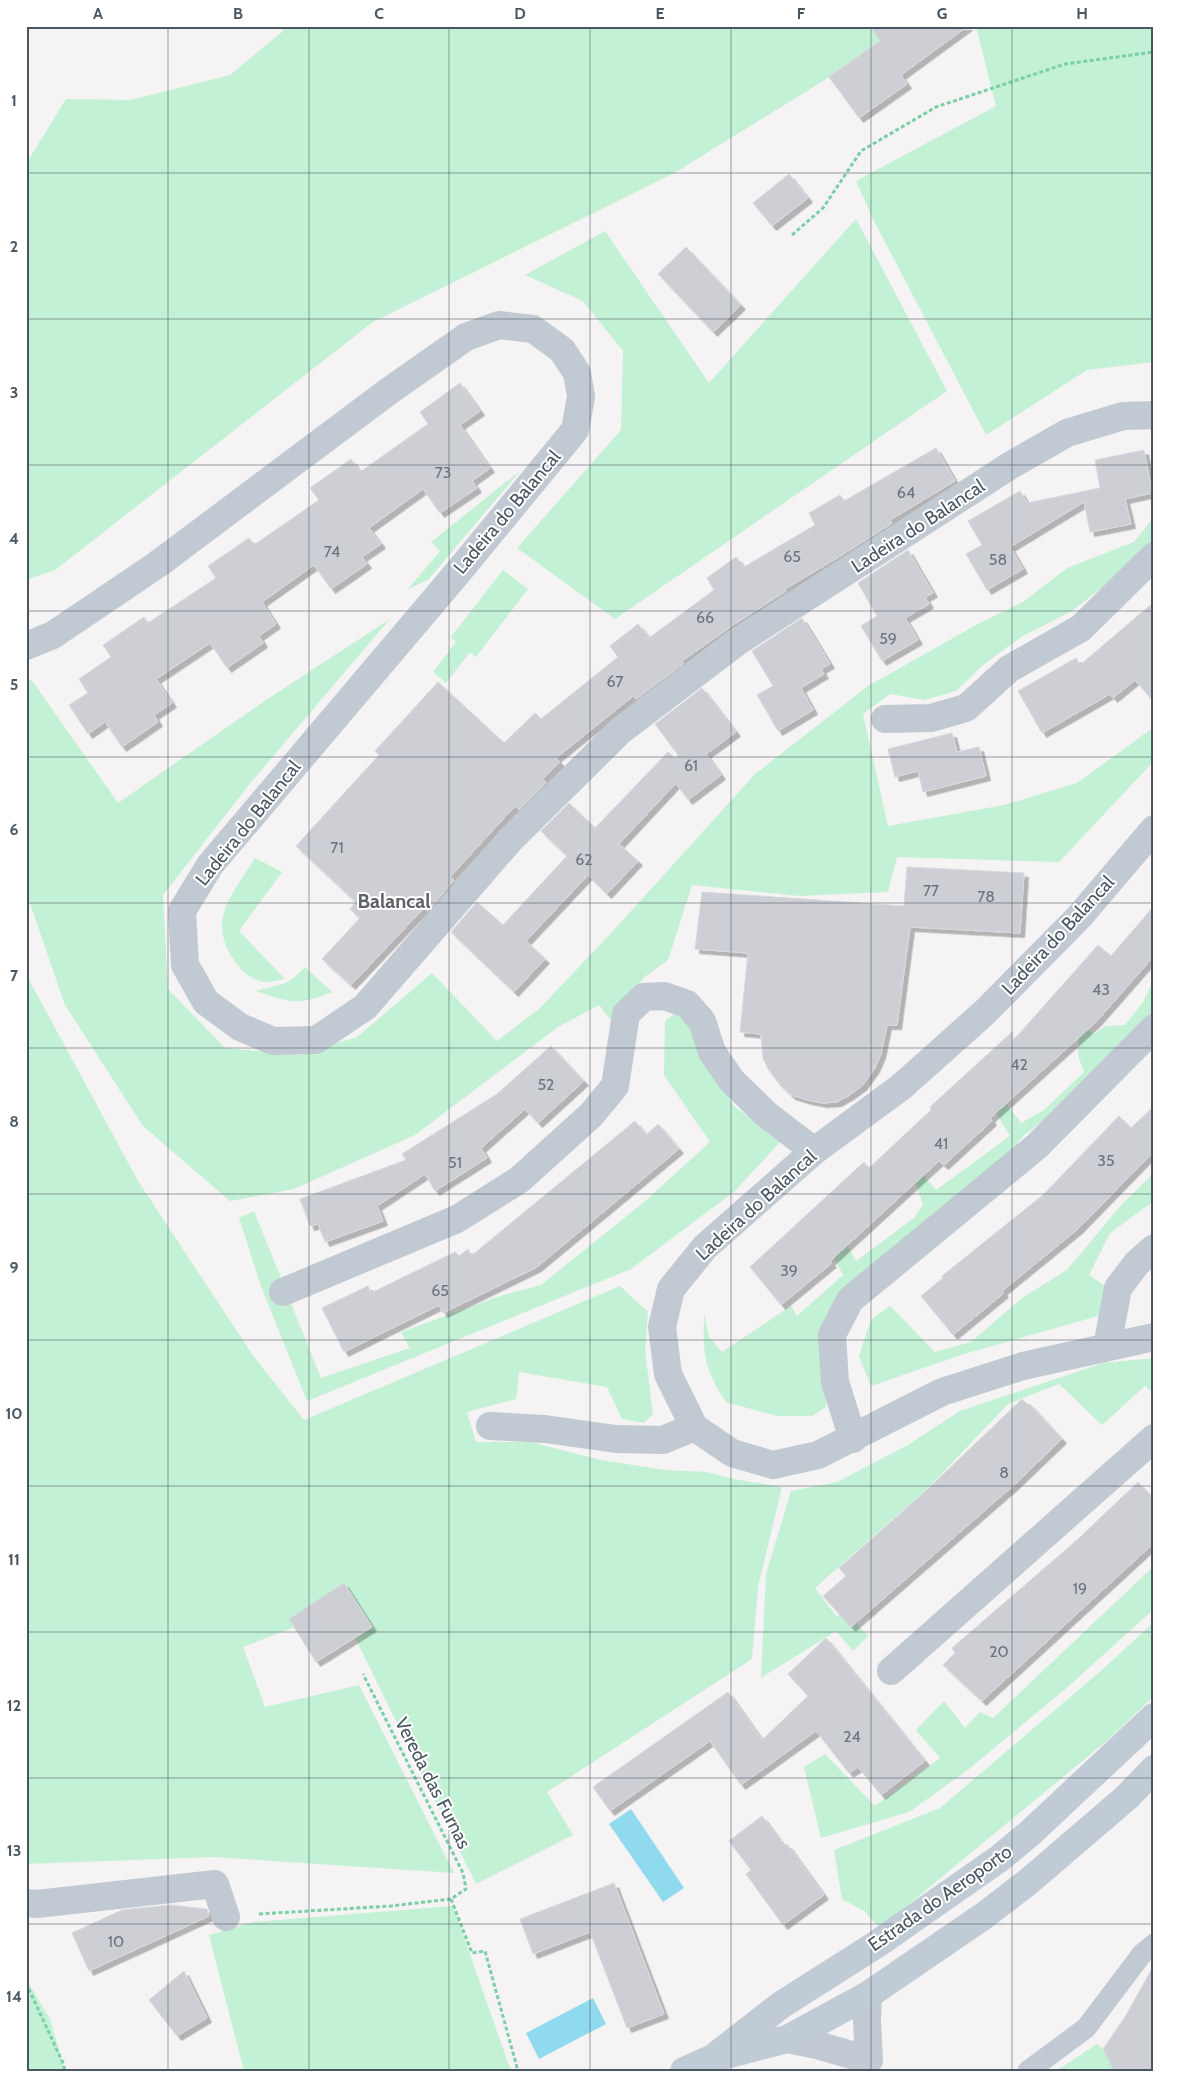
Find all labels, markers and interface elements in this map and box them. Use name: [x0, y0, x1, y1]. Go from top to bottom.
text: A: [93, 4, 103, 23]
text: B: [233, 4, 243, 23]
text: C: [374, 4, 384, 23]
text: D: [514, 4, 526, 23]
text: E: [655, 4, 665, 23]
text: F: [797, 4, 806, 23]
text: G: [937, 4, 947, 23]
text: H: [1076, 4, 1088, 23]
text: 1: [11, 91, 17, 110]
text: 2: [10, 237, 18, 256]
text: 3: [10, 383, 18, 402]
street label: Ladeira do Balancal: [449, 445, 566, 579]
house number: 73: [435, 463, 451, 482]
street label: Ladeira do Balancal: [847, 474, 989, 578]
house number: 64: [897, 483, 915, 502]
text: 4: [9, 529, 19, 548]
house number: 74: [324, 542, 340, 561]
house number: 65: [783, 547, 801, 566]
house number: 58: [989, 550, 1007, 569]
house number: 66: [696, 608, 714, 627]
house number: 59: [879, 629, 897, 648]
house number: 67: [606, 672, 624, 691]
text: 5: [10, 675, 18, 694]
street label: Ladeira do Balancal: [190, 755, 306, 890]
house number: 61: [684, 756, 698, 775]
text: 6: [10, 820, 19, 839]
house number: 71: [330, 838, 344, 857]
house number: 62: [575, 850, 593, 869]
street label: Ladeira do Balancal: [997, 870, 1119, 999]
house number: 77: [923, 881, 939, 900]
house number: 78: [977, 887, 995, 906]
district label: Balancal: [357, 889, 431, 913]
text: 7: [10, 966, 19, 985]
house number: 43: [1092, 980, 1110, 999]
house number: 42: [1010, 1055, 1028, 1074]
house number: 52: [537, 1075, 555, 1094]
text: 8: [9, 1112, 19, 1131]
house number: 41: [934, 1134, 948, 1153]
street label: Ladeira do Balancal: [691, 1144, 821, 1265]
house number: 35: [1097, 1151, 1115, 1170]
house number: 51: [448, 1153, 462, 1172]
text: 9: [10, 1258, 19, 1277]
house number: 39: [780, 1261, 798, 1280]
house number: 65: [431, 1281, 449, 1300]
text: 10: [5, 1404, 23, 1423]
house number: 8: [999, 1463, 1009, 1482]
text: 11: [8, 1550, 20, 1569]
house number: 19: [1073, 1579, 1087, 1598]
house number: 20: [989, 1642, 1009, 1661]
text: 12: [7, 1696, 21, 1715]
street label: Vereda das Furnas: [390, 1714, 476, 1853]
house number: 24: [843, 1727, 861, 1746]
street label: Estrada do Aeroporto: [864, 1840, 1016, 1956]
text: 13: [7, 1841, 21, 1860]
house number: 10: [108, 1932, 124, 1951]
text: 14: [6, 1987, 22, 2006]

